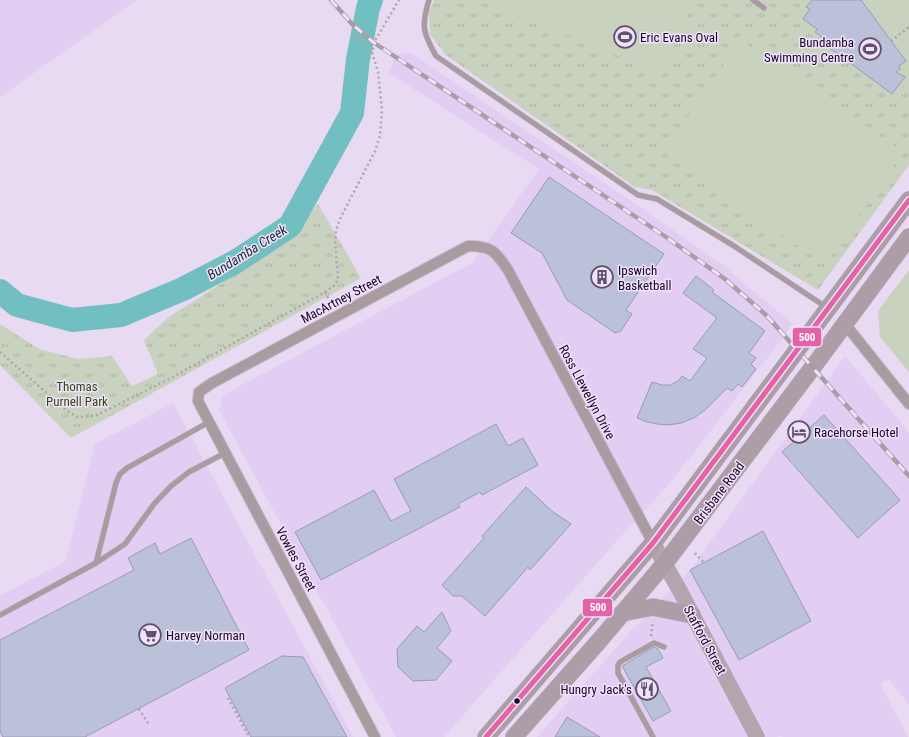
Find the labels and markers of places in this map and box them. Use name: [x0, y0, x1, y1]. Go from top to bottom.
sports icon: Eric Evans Oval: [612, 24, 638, 50]
place label: Eric Evans Oval: [640, 30, 718, 45]
place label: Bundamba Swimming Centre: [764, 35, 854, 65]
sports icon: Bundamba Swimming Centre: [857, 36, 883, 62]
place label: Ipswich Basketball: [618, 263, 672, 293]
building icon: Ipswich Basketball: [589, 264, 615, 290]
hotel icon: Racehorse Hotel: [786, 419, 812, 445]
place label: Racehorse Hotel: [814, 425, 899, 440]
supermarket icon: Harvey Norman: [137, 622, 163, 648]
place label: Harvey Norman: [166, 628, 245, 643]
restaurant icon: Hungry Jack's: [634, 676, 660, 702]
place label: Hungry Jack's: [560, 682, 632, 697]
unlabelled marker: [512, 696, 522, 706]

